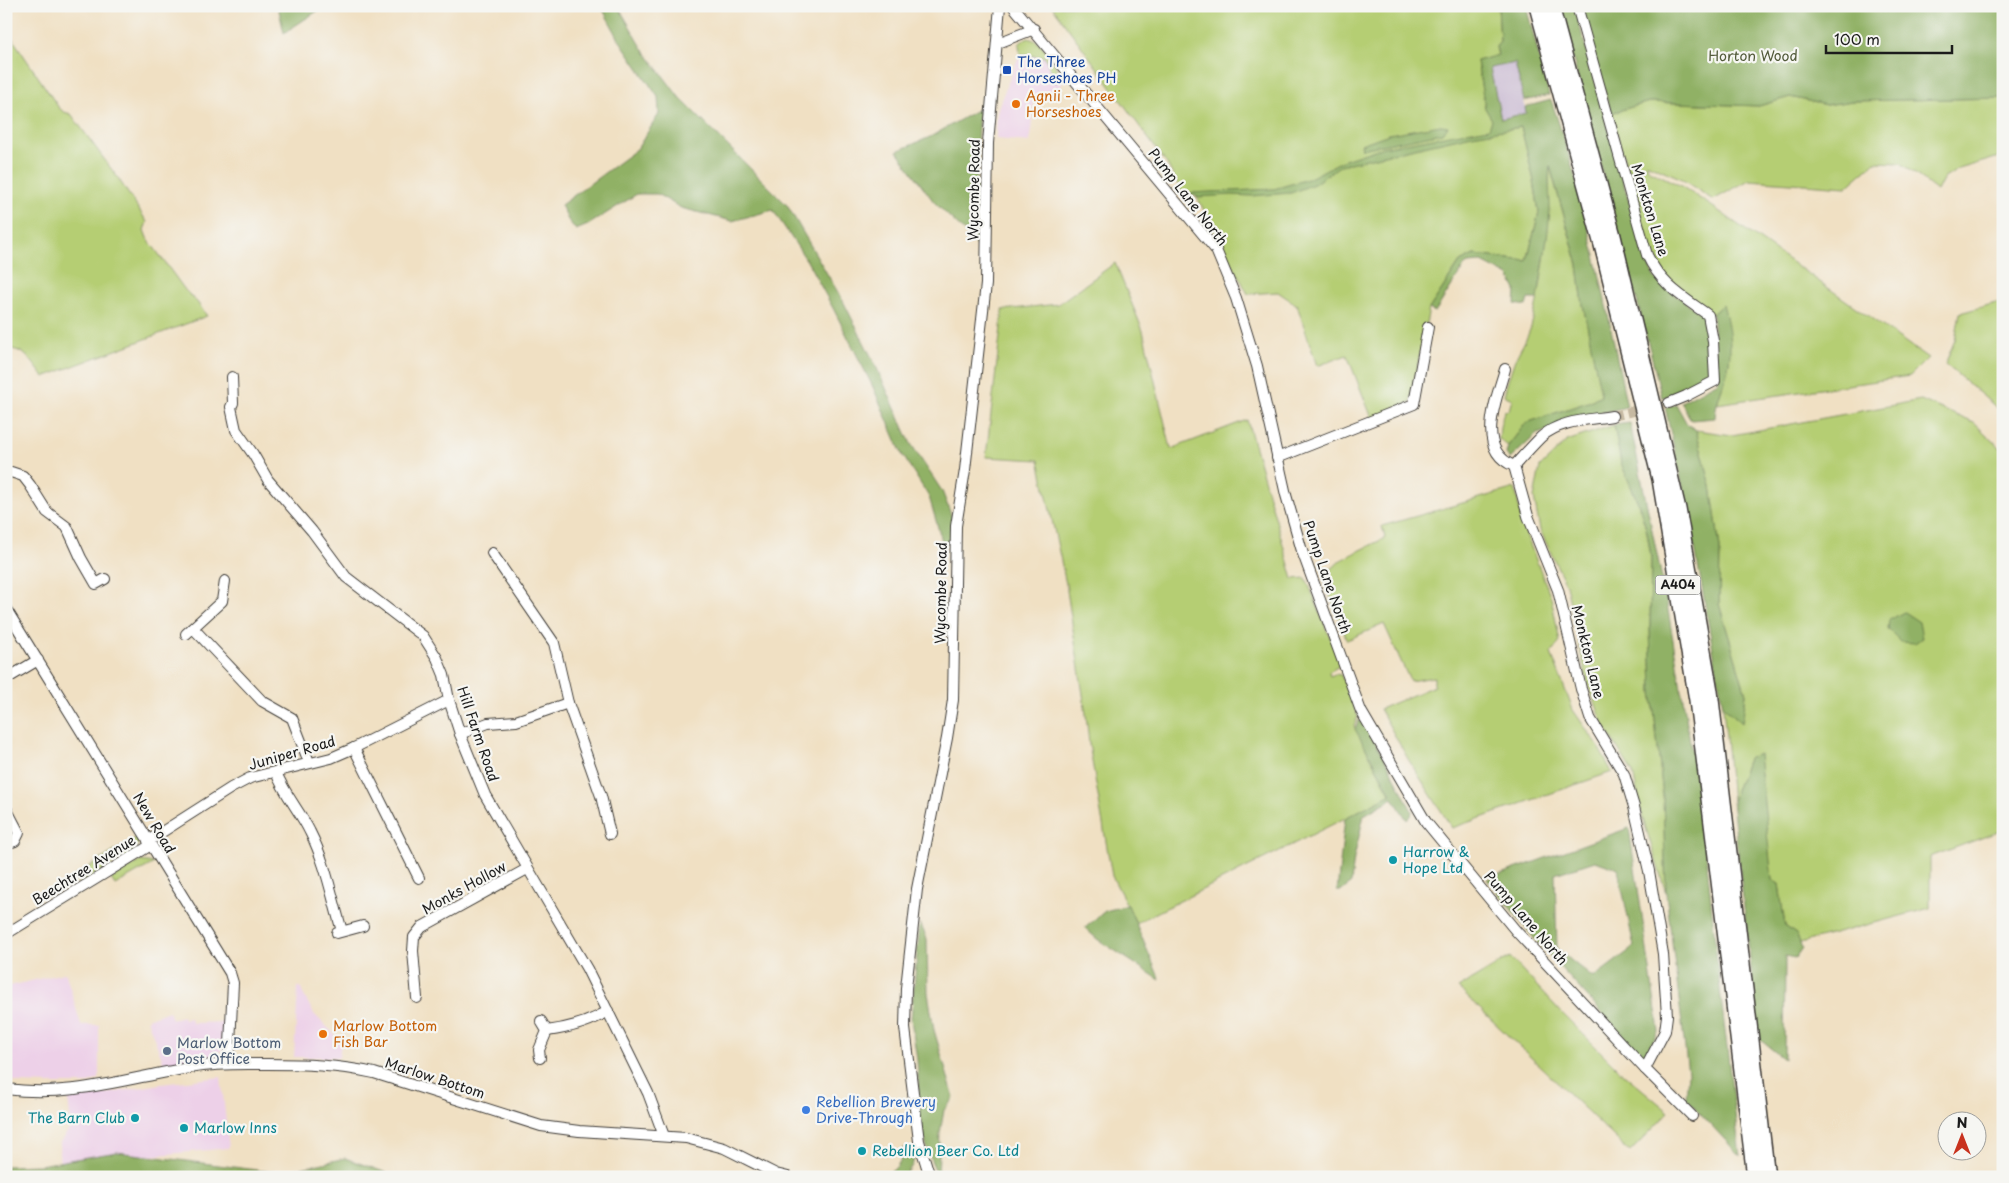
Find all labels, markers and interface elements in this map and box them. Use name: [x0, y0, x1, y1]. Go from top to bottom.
scale bar: [1826, 22, 1953, 54]
text: 100 m: [1834, 27, 1880, 50]
park label: Horton Wood: [1708, 45, 1798, 66]
place label: The Three Horseshoes PH: [1017, 51, 1117, 88]
marker: The Three Horseshoes PH: [1001, 64, 1013, 76]
place label: Agnii - Three Horseshoes: [1026, 85, 1115, 122]
marker: Agnii - Three Horseshoes: [1010, 98, 1022, 110]
street label: Wycombe Road: [962, 139, 985, 241]
street label: Pump Lane North: [1144, 143, 1233, 250]
street label: Monkton Lane: [1626, 161, 1675, 259]
street label: Pump Lane North: [1298, 517, 1357, 636]
street label: Wycombe Road: [929, 542, 952, 644]
road number: A404: [1656, 576, 1700, 594]
street label: Monkton Lane: [1567, 603, 1610, 701]
street label: Hill Farm Road: [452, 683, 505, 784]
street label: Juniper Road: [246, 730, 338, 775]
street label: New Road: [128, 788, 181, 857]
street label: Beechtree Avenue: [28, 829, 140, 910]
place label: Harrow & Hope Ltd: [1403, 841, 1470, 878]
marker: Harrow & Hope Ltd: [1387, 854, 1399, 866]
street label: Monks Hollow: [418, 856, 510, 919]
street label: Pump Lane North: [1479, 866, 1573, 969]
place label: Marlow Bottom Fish Bar: [333, 1015, 437, 1052]
marker: Marlow Bottom Fish Bar: [317, 1028, 329, 1040]
place label: Marlow Bottom Post Office: [177, 1032, 281, 1069]
marker: Marlow Bottom Post Office: [161, 1045, 173, 1057]
street label: Marlow Bottom: [382, 1051, 488, 1104]
place label: Rebellion Brewery Drive-Through: [816, 1091, 936, 1128]
marker: Rebellion Brewery Drive-Through: [800, 1104, 812, 1116]
place label: The Barn Club: [28, 1107, 125, 1128]
north arrow: [1936, 1110, 1986, 1160]
marker: The Barn Club: [129, 1112, 141, 1124]
text: N: [1956, 1112, 1968, 1133]
place label: Marlow Inns: [194, 1117, 277, 1138]
marker: Marlow Inns: [178, 1122, 190, 1134]
place label: Rebellion Beer Co. Ltd: [872, 1140, 1019, 1161]
marker: Rebellion Beer Co. Ltd: [856, 1145, 868, 1157]

